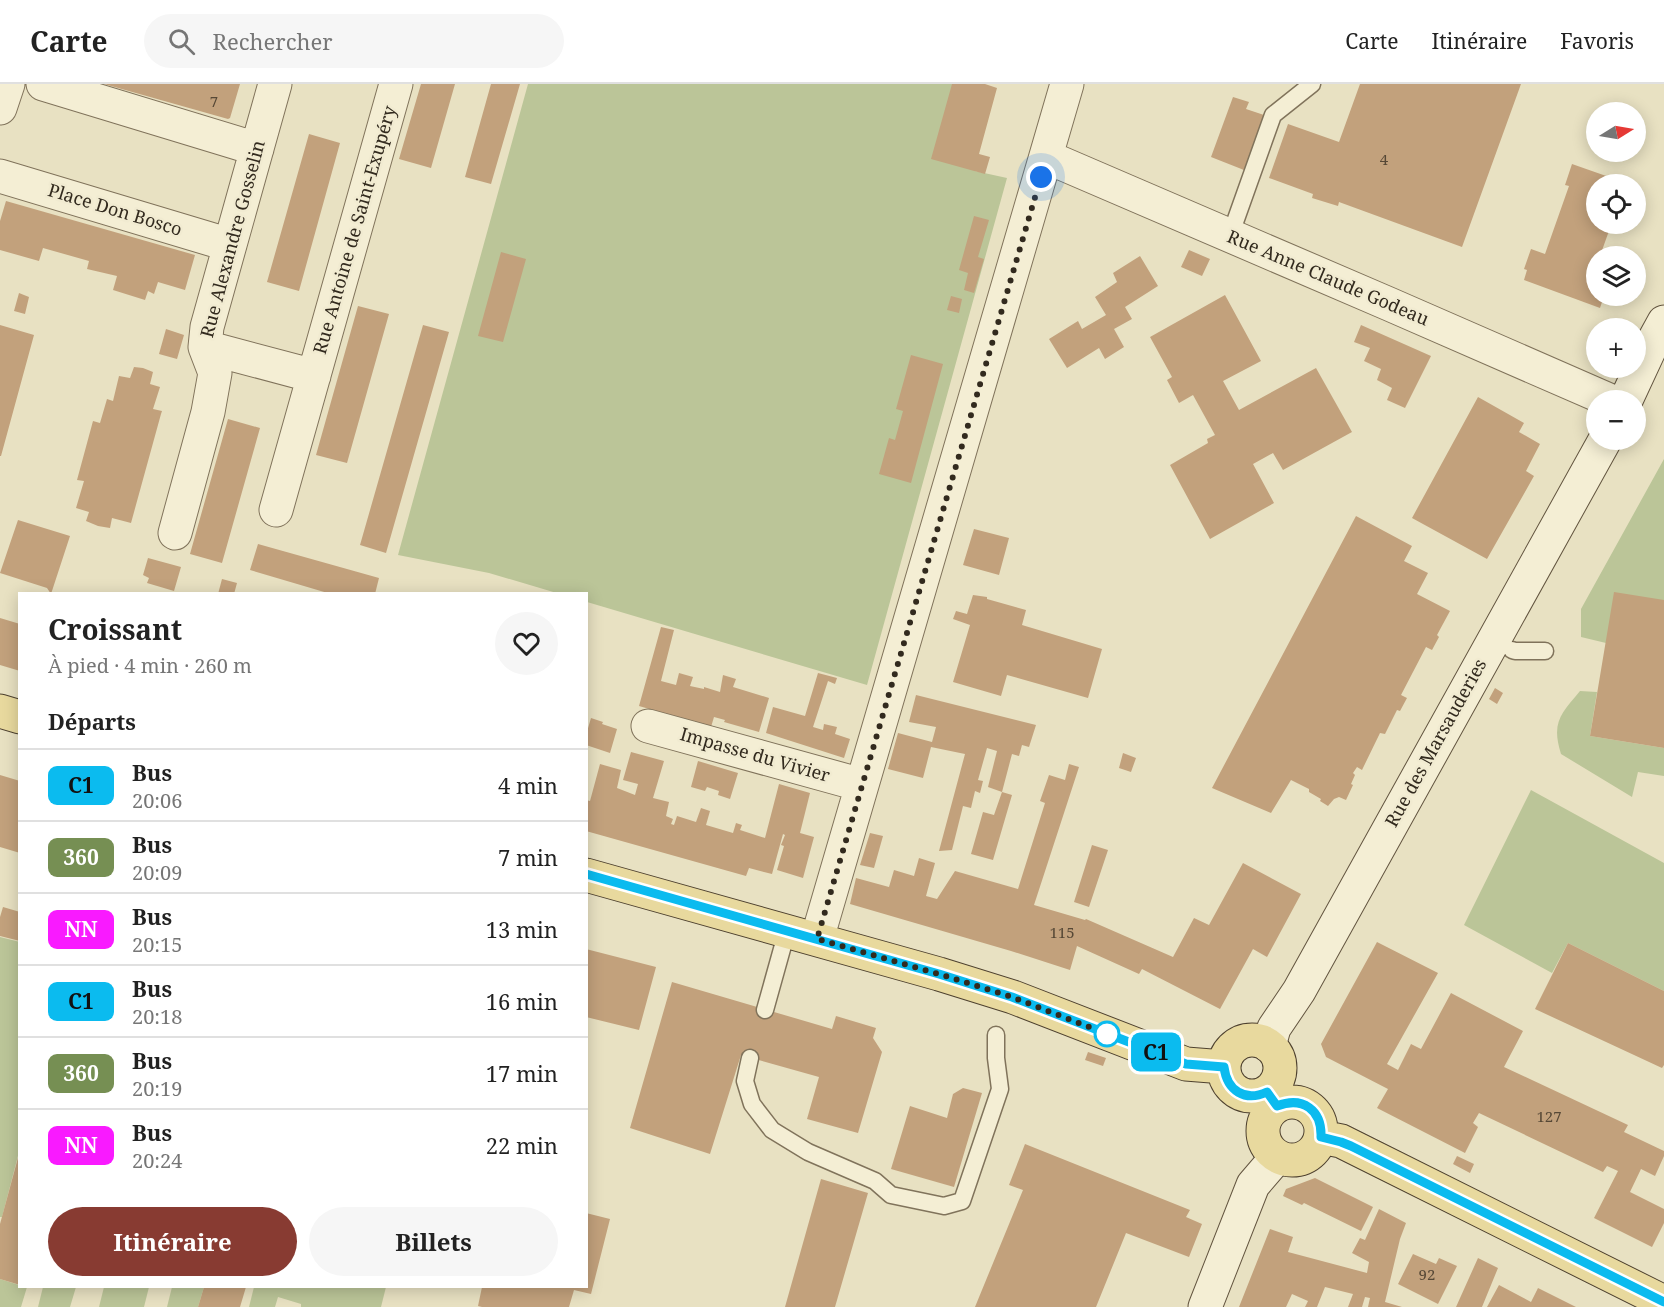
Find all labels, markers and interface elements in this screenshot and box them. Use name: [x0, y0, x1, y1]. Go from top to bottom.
search box: [144, 14, 564, 68]
text: Carte: [30, 22, 108, 60]
icon: search: [165, 25, 198, 58]
text: Rechercher: [213, 26, 333, 56]
text: Carte: [1345, 27, 1399, 55]
text: Itinéraire: [1432, 27, 1527, 55]
text: Favoris: [1560, 27, 1634, 55]
house number: 7: [210, 91, 218, 111]
street label: Rue Antoine de Saint-Exupéry: [307, 102, 401, 357]
north arrow: [1586, 102, 1646, 162]
map controls: [1586, 102, 1646, 450]
street label: Rue Alexandre Gosselin: [194, 137, 270, 340]
house number: 4: [1380, 149, 1389, 169]
your location: [1026, 162, 1056, 192]
button: locate: [1586, 174, 1646, 234]
street label: Place Don Bosco: [45, 177, 185, 241]
street label: Rue Anne Claude Godeau: [1224, 224, 1433, 331]
button: layers: [1586, 246, 1646, 306]
button: +: [1586, 318, 1646, 378]
button: −: [1586, 390, 1646, 450]
text: Croissant: [48, 610, 182, 648]
button: heart: [495, 612, 558, 675]
text: À pied · 4 min · 260 m: [48, 652, 252, 679]
street label: Rue des Marsauderies: [1379, 654, 1491, 831]
text: Départs: [48, 706, 136, 736]
street label: Impasse du Vivier: [678, 721, 833, 787]
text: Bus: [132, 757, 172, 787]
text: 4 min: [498, 770, 558, 800]
text: C1: [68, 771, 94, 799]
text: 20:06: [132, 787, 182, 814]
text: Bus: [132, 829, 172, 859]
text: 7 min: [498, 842, 558, 872]
text: 360: [63, 843, 99, 871]
text: 20:09: [132, 859, 182, 886]
text: Bus: [132, 901, 172, 931]
text: 13 min: [486, 914, 558, 944]
text: NN: [64, 915, 98, 943]
house number: 115: [1049, 922, 1075, 942]
text: 20:15: [132, 931, 182, 958]
text: Bus: [132, 973, 172, 1003]
text: 16 min: [486, 986, 558, 1016]
text: C1: [68, 987, 94, 1015]
text: 20:18: [132, 1003, 182, 1030]
unlabelled marker: [1094, 1021, 1120, 1047]
line badge: C1: [1129, 1032, 1183, 1072]
text: C1: [1143, 1038, 1169, 1066]
text: Bus: [132, 1045, 172, 1075]
text: 17 min: [486, 1058, 558, 1088]
text: 360: [63, 1059, 99, 1087]
text: 20:19: [132, 1075, 182, 1102]
house number: 127: [1536, 1106, 1562, 1126]
text: Bus: [132, 1117, 172, 1147]
text: 22 min: [486, 1130, 558, 1160]
text: NN: [64, 1131, 98, 1159]
text: 20:24: [132, 1147, 182, 1174]
button: Itinéraire: [48, 1207, 297, 1276]
button: Billets: [309, 1207, 558, 1276]
house number: 92: [1419, 1264, 1435, 1284]

